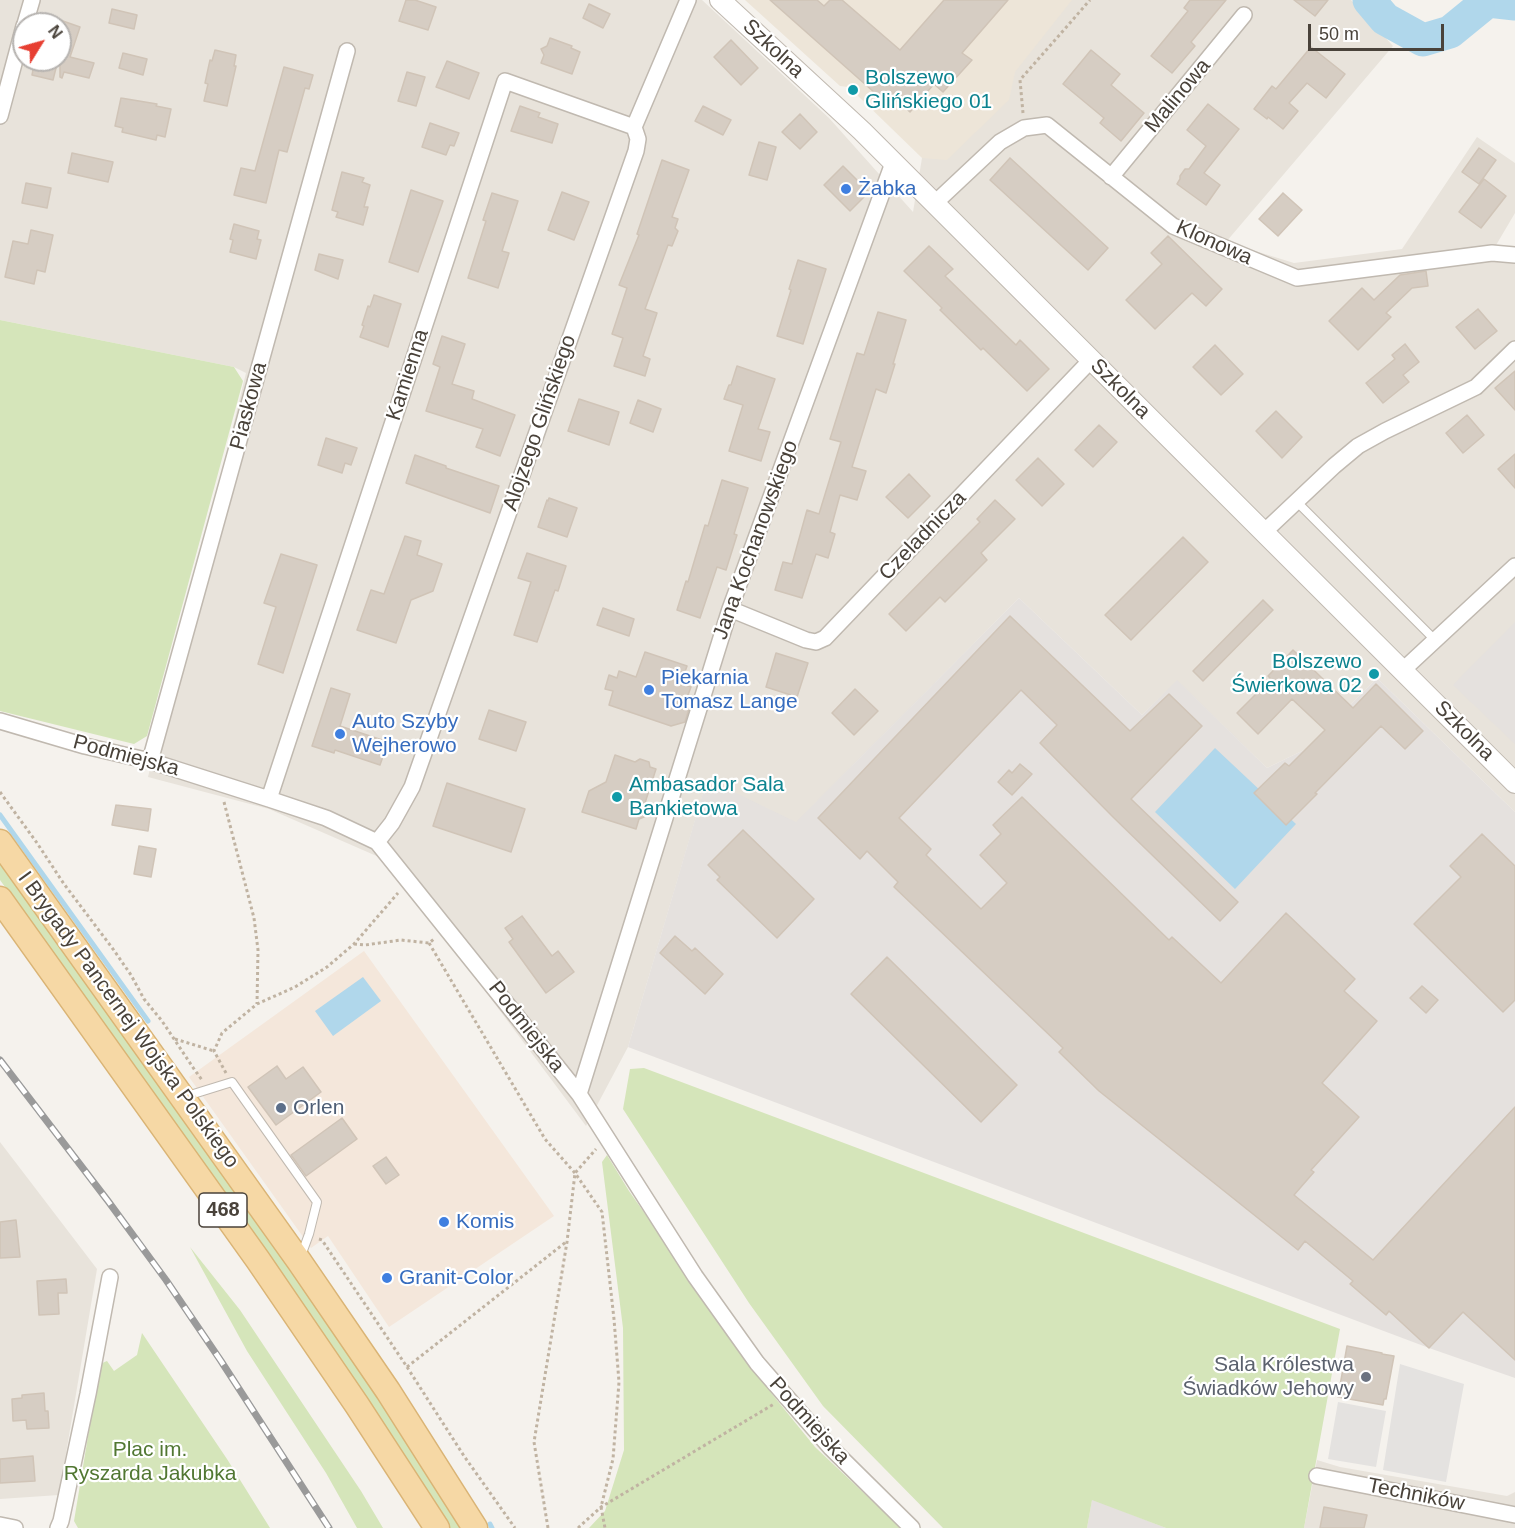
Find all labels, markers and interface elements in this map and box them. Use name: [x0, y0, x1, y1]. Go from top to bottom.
north arrow: [12, 12, 72, 72]
scale bar: [1311, 12, 1448, 50]
street label: Szkolna: [737, 14, 809, 84]
text: N: [45, 22, 65, 42]
text: 50 m: [1319, 24, 1359, 44]
street label: Malinowa: [1140, 54, 1216, 138]
place label: Bolszewo Glińskiego 01: [865, 65, 992, 115]
marker: Bolszewo Glińskiego 01: [846, 83, 860, 97]
place label: Żabka: [858, 176, 916, 202]
marker: Żabka: [839, 182, 853, 196]
street label: Klonowa: [1172, 215, 1256, 271]
street label: Kamienna: [381, 326, 435, 424]
street label: Alojzego Glińskiego: [498, 332, 582, 514]
street label: Szkolna: [1085, 354, 1155, 424]
street label: Piaskowa: [225, 359, 273, 453]
street label: Jana Kochanowskiego: [708, 437, 804, 643]
street label: Czeladnicza: [874, 486, 972, 586]
place label: Bolszewo Świerkowa 02: [1231, 649, 1362, 699]
place label: Piekarnia Tomasz Lange: [661, 665, 798, 715]
marker: Bolszewo Świerkowa 02: [1367, 667, 1381, 681]
marker: Piekarnia Tomasz Lange: [642, 683, 656, 697]
street label: Szkolna: [1429, 696, 1499, 766]
place label: Auto Szyby Wejherowo: [352, 709, 458, 759]
marker: Auto Szyby Wejherowo: [333, 727, 347, 741]
street label: Podmiejska: [70, 730, 182, 782]
place label: Ambasador Sala Bankietowa: [629, 772, 784, 822]
marker: Ambasador Sala Bankietowa: [610, 790, 624, 804]
street label: I Brygady Pancernej Wojska Polskiego: [12, 867, 244, 1173]
street label: Podmiejska: [483, 976, 569, 1078]
place label: Orlen: [293, 1095, 344, 1121]
marker: Orlen: [274, 1101, 288, 1115]
road number: 468: [199, 1193, 247, 1227]
place label: Komis: [456, 1209, 514, 1235]
marker: Komis: [437, 1215, 451, 1229]
place label: Granit-Color: [399, 1265, 513, 1291]
marker: Granit-Color: [380, 1271, 394, 1285]
place label: Sala Królestwa Świadków Jehowy: [1182, 1352, 1354, 1402]
marker: Sala Królestwa Świadków Jehowy: [1359, 1370, 1373, 1384]
street label: Podmiejska: [763, 1372, 855, 1470]
park label: Plac im. Ryszarda Jakubka: [64, 1437, 236, 1487]
street label: Techników: [1365, 1473, 1467, 1517]

